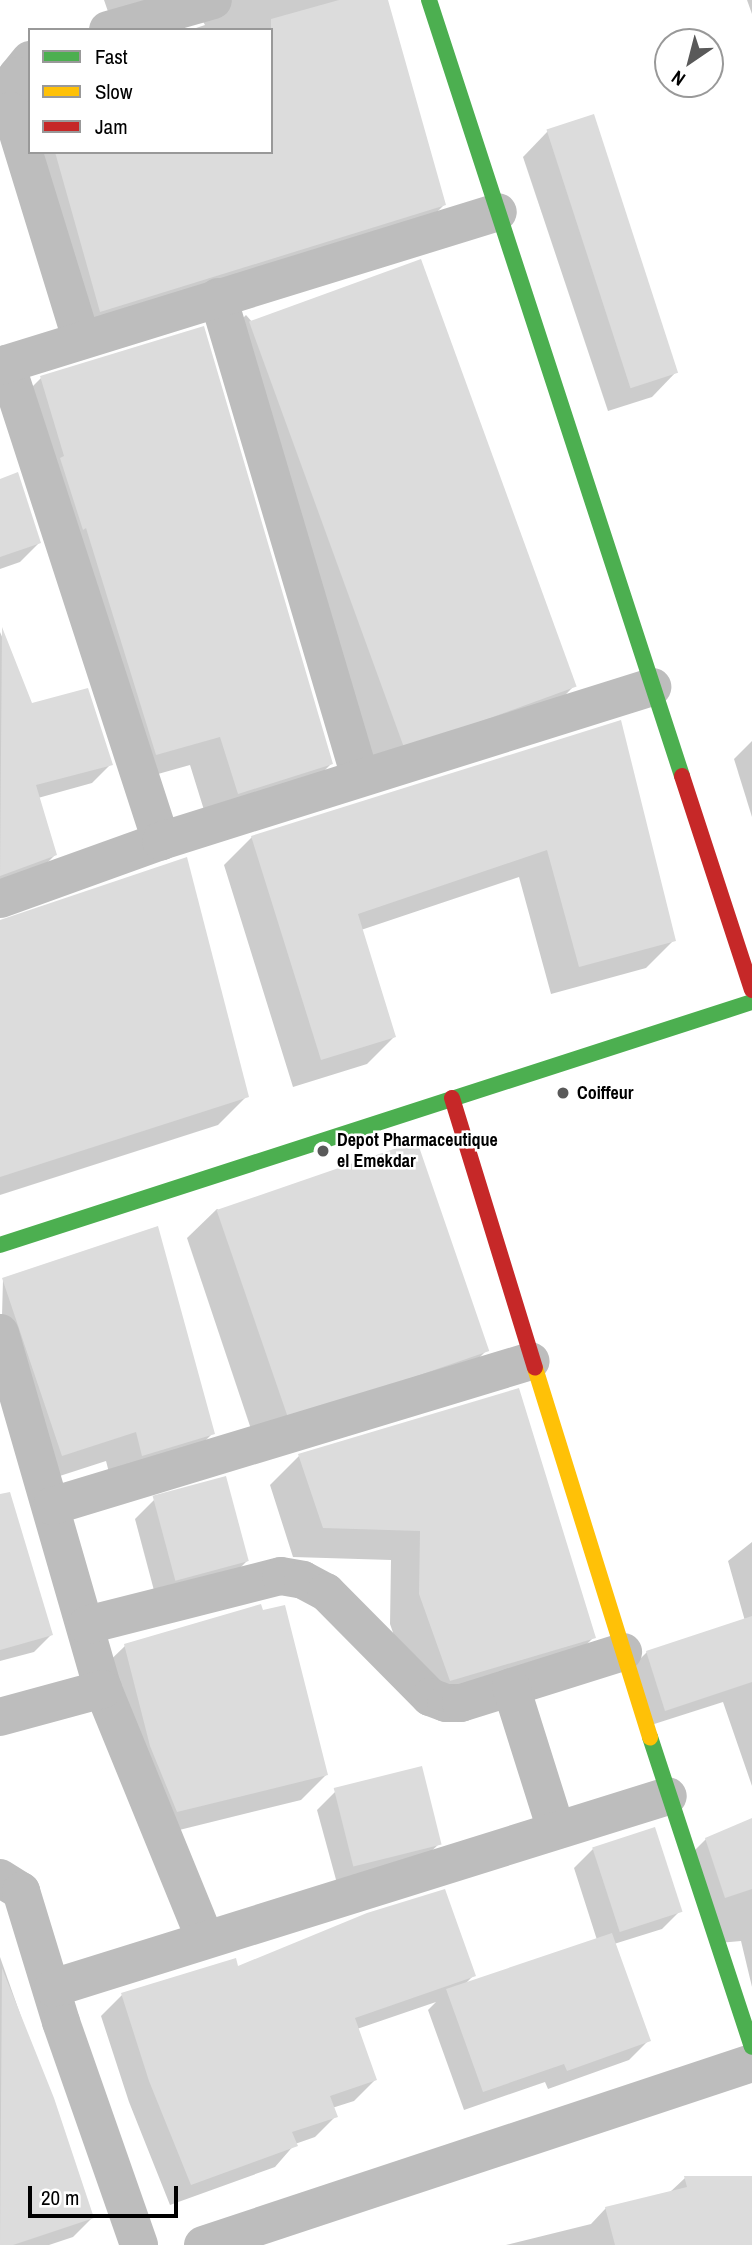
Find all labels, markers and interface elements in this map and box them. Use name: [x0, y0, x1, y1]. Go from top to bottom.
legend: [28, 28, 273, 154]
north arrow: [654, 28, 724, 98]
text: Fast: [95, 42, 128, 71]
text: N: [666, 65, 690, 92]
text: Slow: [95, 77, 132, 106]
text: Jam: [95, 112, 128, 141]
place label: Coiffeur: [577, 1082, 634, 1104]
marker: Coiffeur: [555, 1085, 571, 1101]
place label: Depot Pharmaceutique el Emekdar: [337, 1130, 498, 1172]
marker: Depot Pharmaceutique el Emekdar: [315, 1143, 331, 1159]
scale bar: [32, 2172, 182, 2216]
text: 20 m: [41, 2183, 79, 2212]

